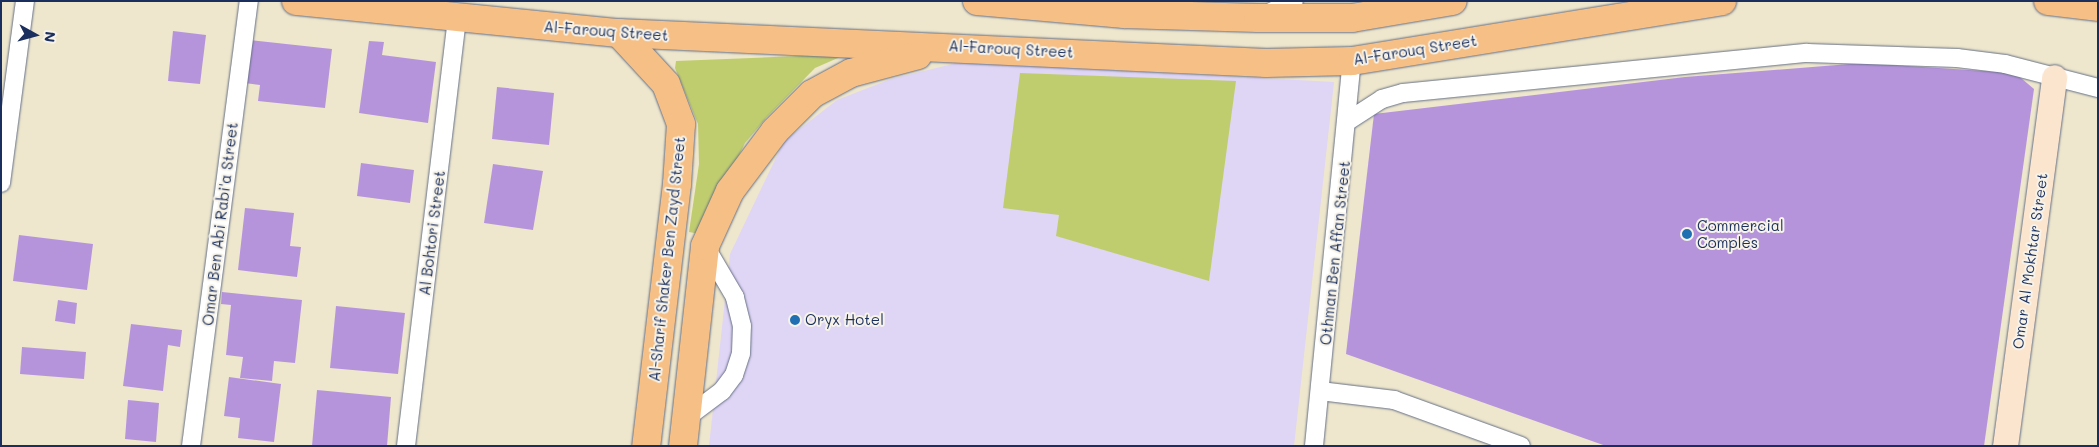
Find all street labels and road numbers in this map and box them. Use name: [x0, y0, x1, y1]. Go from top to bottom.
street label: Al-Farouq Street: [543, 18, 669, 44]
street label: Al-Farouq Street: [1352, 31, 1478, 69]
street label: Al-Farouq Street: [948, 37, 1074, 61]
street label: Omar Ben Abi Rabi'a Street: [199, 121, 241, 327]
street label: Al-Sharif Shaker Ben Zayd Street: [645, 136, 689, 382]
street label: Othman Ben Affan Street: [1316, 160, 1354, 346]
street label: Al Bohtori Street: [415, 169, 449, 297]
street label: Omar Al Mokhtar Street: [2009, 172, 2051, 350]

